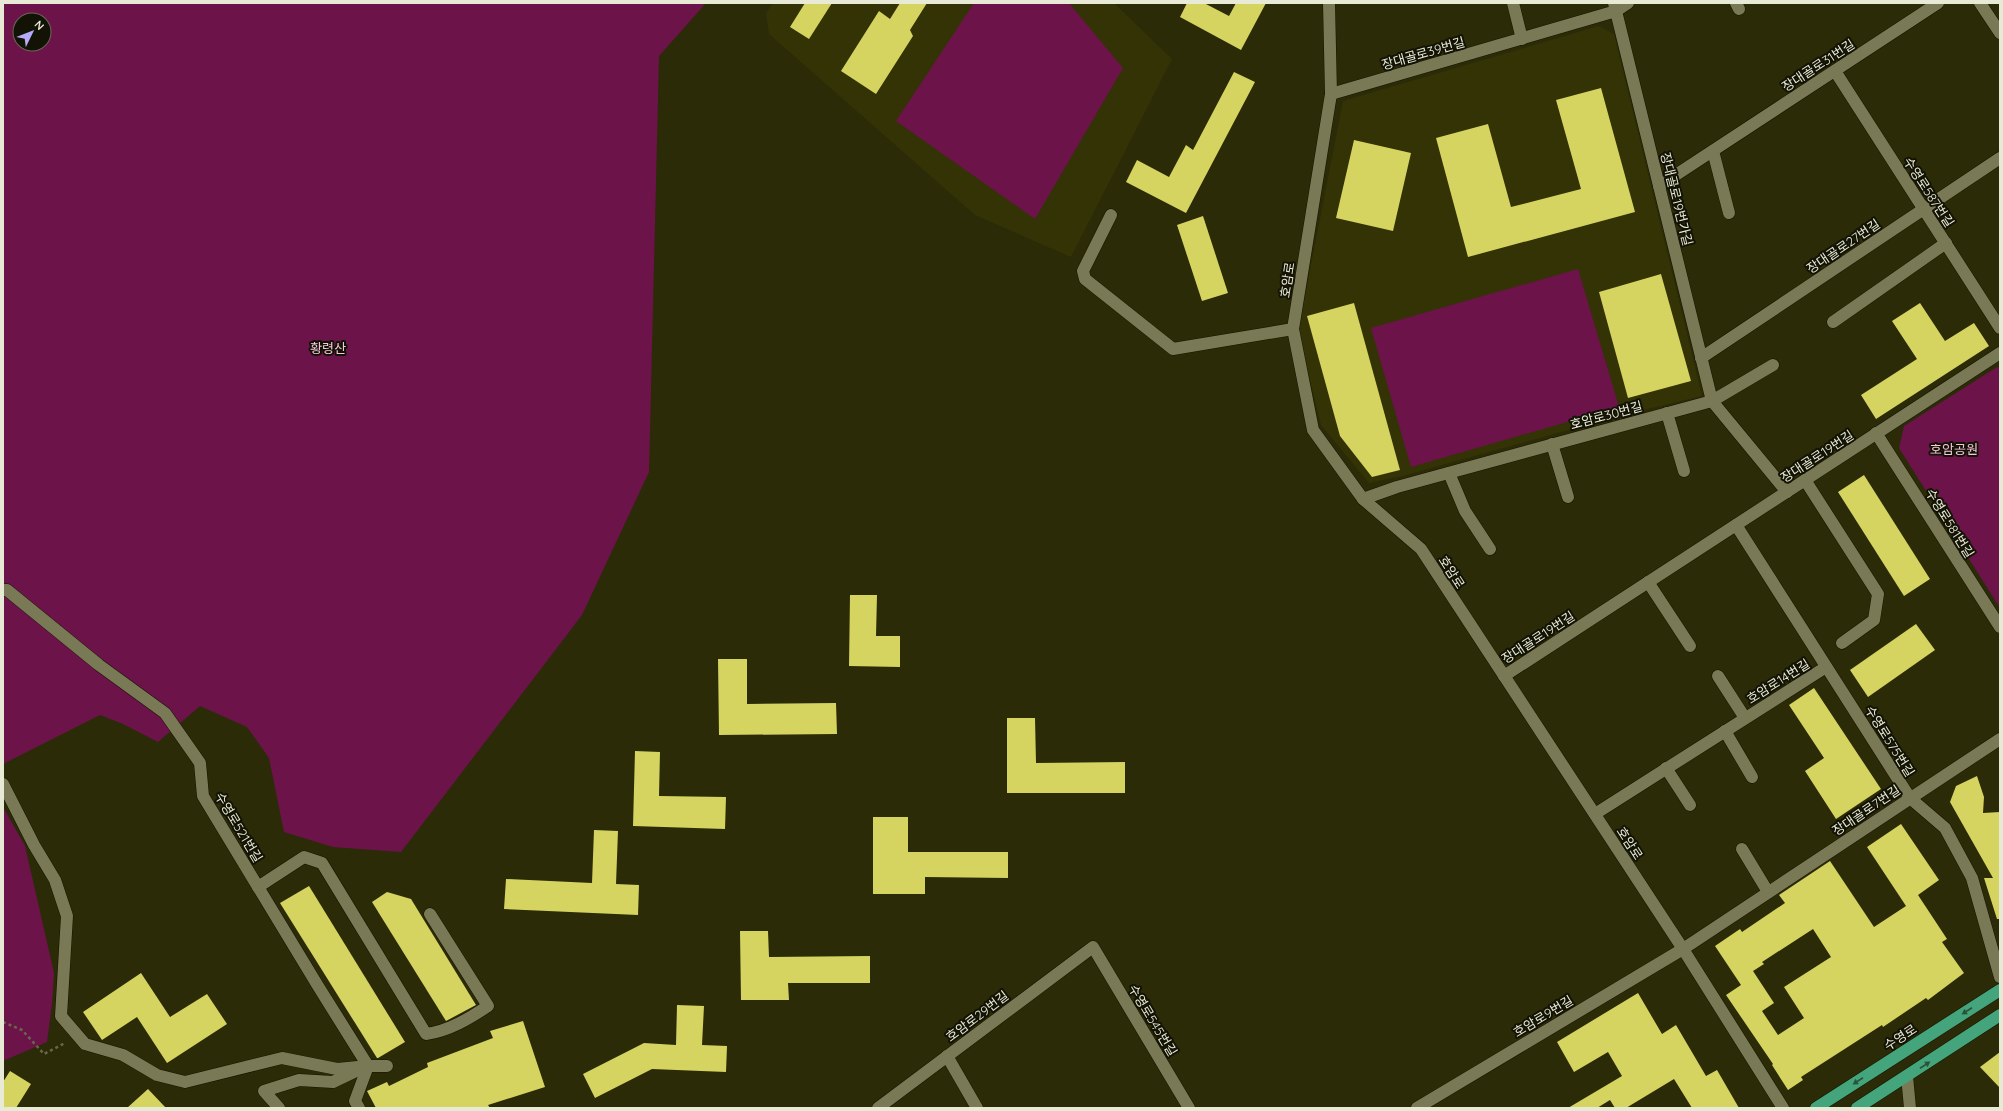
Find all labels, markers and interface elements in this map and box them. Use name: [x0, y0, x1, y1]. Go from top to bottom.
north arrow: [12, 12, 52, 52]
text: N: [31, 17, 47, 33]
street label: 장대골로39번길: [1380, 33, 1466, 73]
street label: 장대골로31번길: [1779, 36, 1857, 94]
street label: 장대골로19번가길: [1658, 151, 1696, 247]
street label: 수영로587번길: [1900, 154, 1958, 230]
street label: 장대골로27번길: [1803, 215, 1883, 277]
street label: 호암로: [1276, 261, 1298, 299]
park label: 황령산: [310, 340, 346, 356]
street label: 호암로30번길: [1568, 398, 1644, 432]
street label: 장대골로19번길: [1777, 426, 1857, 486]
park label: 호암공원: [1930, 441, 1978, 457]
street label: 수영로581번길: [1922, 485, 1978, 561]
street label: 호암로: [1436, 553, 1468, 591]
street label: 장대골로19번길: [1498, 607, 1578, 667]
street label: 호암로14번길: [1744, 655, 1812, 707]
street label: 수영로575번길: [1862, 703, 1918, 779]
street label: 장대골로7번길: [1829, 781, 1903, 839]
street label: 수영로521번길: [212, 789, 266, 865]
street label: 호암로: [1614, 824, 1646, 862]
street label: 수영로545번길: [1125, 981, 1181, 1059]
street label: 호암로29번길: [943, 987, 1011, 1045]
street label: 호암로9번길: [1510, 992, 1576, 1040]
one-way arrow: [1962, 1007, 1972, 1015]
street label: 수영로: [1881, 1021, 1919, 1053]
one-way arrow: [1919, 1061, 1931, 1068]
one-way arrow: [1853, 1077, 1863, 1085]

